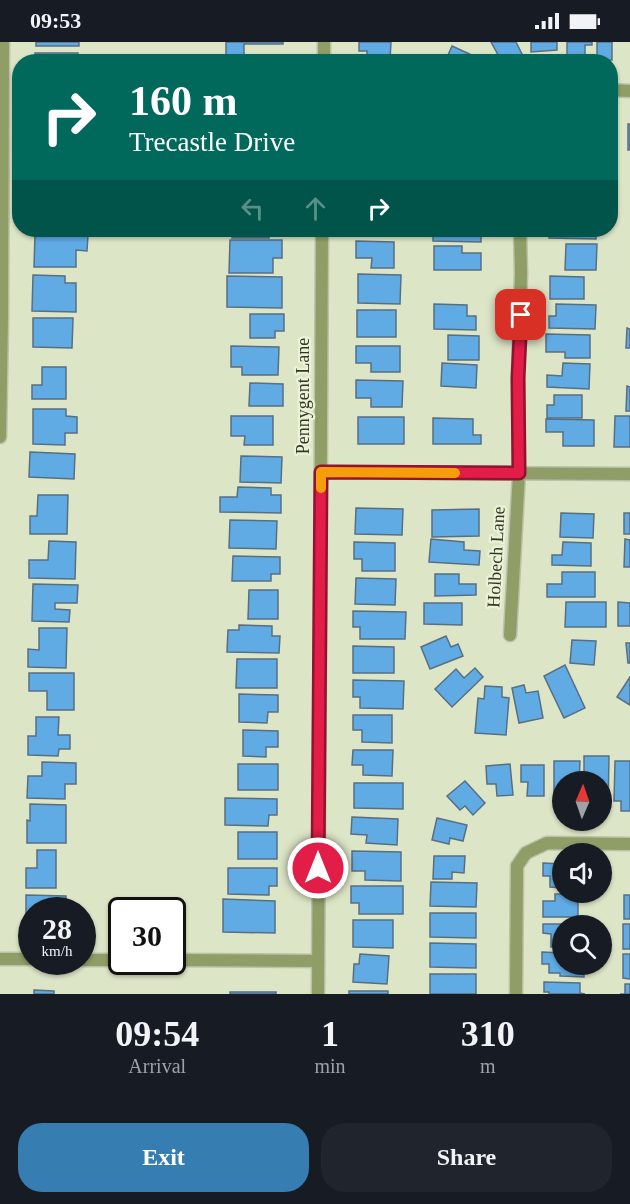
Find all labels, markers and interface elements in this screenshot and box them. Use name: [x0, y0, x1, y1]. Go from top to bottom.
text: 09:53: [30, 8, 81, 33]
icon: right: [30, 78, 108, 156]
text: 160 m: [129, 78, 238, 124]
text: Trecastle Drive: [129, 127, 295, 157]
icon: left: [236, 192, 269, 225]
icon: ahead: [299, 192, 332, 225]
icon: right: [362, 192, 395, 225]
pin: [495, 289, 546, 340]
icon: arrive: [504, 298, 537, 331]
street label: Pennygent Lane: [293, 338, 313, 454]
street label: Holbech Lane: [483, 506, 509, 608]
north arrow: [552, 771, 612, 831]
map controls: [552, 771, 612, 975]
position arrow: [286, 836, 350, 900]
button: sound: [552, 843, 612, 903]
speed limit sign: 30: [108, 897, 186, 975]
text: 28: [42, 912, 72, 945]
button: search: [552, 915, 612, 975]
text: km/h: [42, 943, 72, 959]
text: 09:54: [115, 1014, 199, 1054]
text: 1: [321, 1014, 339, 1054]
text: 310: [461, 1014, 515, 1054]
text: Arrival: [128, 1055, 186, 1077]
text: min: [314, 1055, 346, 1077]
text: m: [480, 1055, 496, 1077]
button: Exit: [18, 1123, 309, 1192]
button: Share: [321, 1123, 612, 1192]

